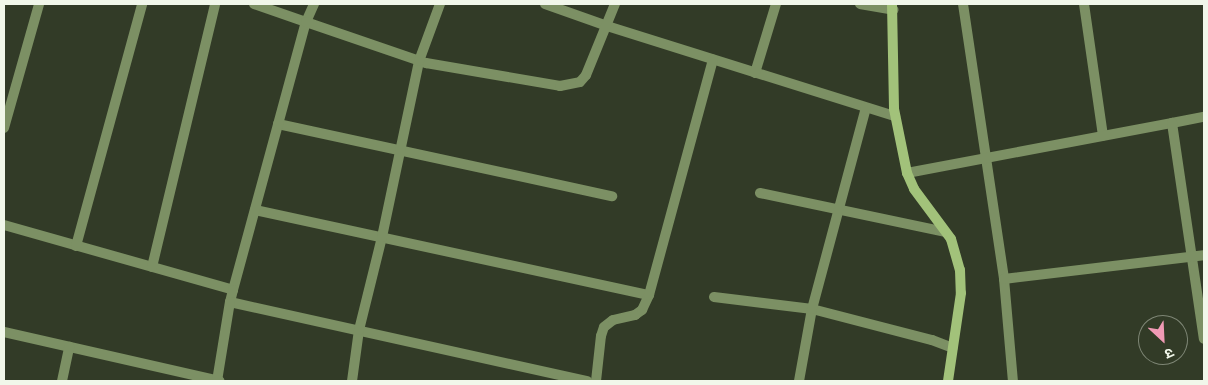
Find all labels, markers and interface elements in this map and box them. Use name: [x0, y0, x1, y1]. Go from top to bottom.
north arrow: [1138, 315, 1188, 365]
text: उ: [1162, 344, 1176, 363]

